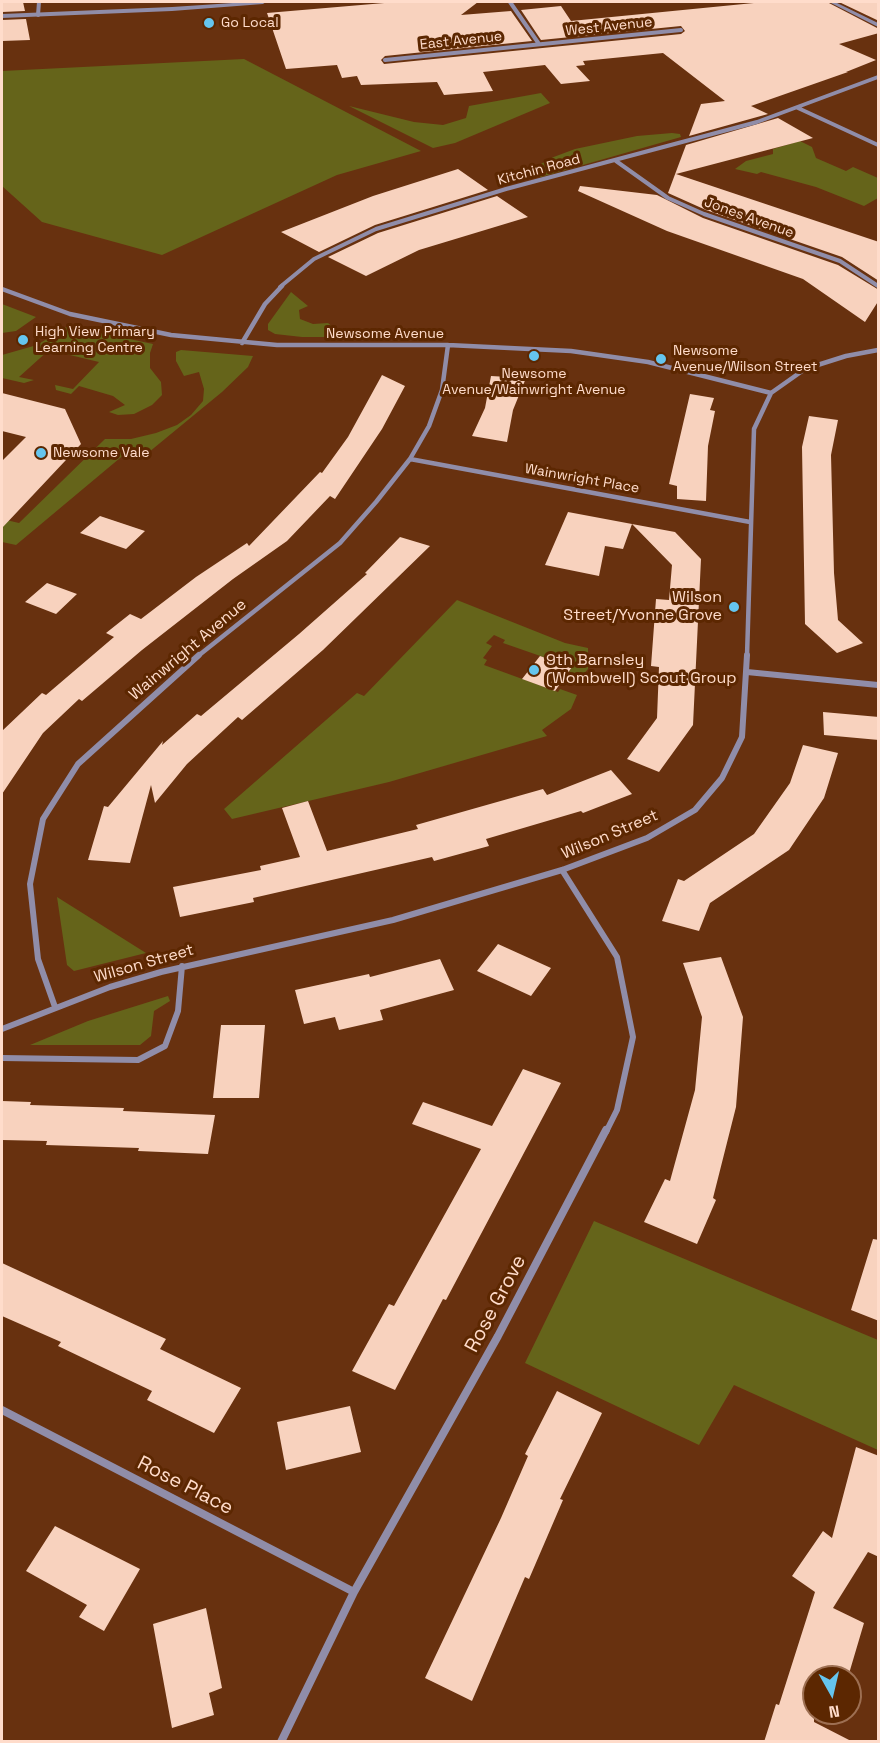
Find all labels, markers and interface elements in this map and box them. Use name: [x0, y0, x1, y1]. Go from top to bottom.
street label: West Avenue: [565, 14, 653, 40]
place label: Go Local: [221, 15, 279, 31]
marker: Go Local: [202, 16, 216, 30]
street label: East Avenue: [419, 28, 503, 54]
street label: Kitchin Road: [496, 151, 582, 189]
street label: Jones Avenue: [702, 194, 796, 242]
place label: High View Primary Learning Centre: [35, 324, 155, 356]
street label: Newsome Avenue: [326, 326, 444, 342]
marker: High View Primary Learning Centre: [16, 333, 30, 347]
place label: Newsome Avenue/Wilson Street: [673, 343, 817, 376]
marker: Newsome Avenue/Wainwright Avenue: [527, 349, 541, 363]
marker: Newsome Avenue/Wilson Street: [654, 352, 668, 366]
place label: Newsome Avenue/Wainwright Avenue: [442, 366, 626, 398]
place label: Newsome Vale: [53, 445, 149, 461]
marker: Newsome Vale: [34, 446, 48, 460]
street label: Wainwright Place: [524, 461, 640, 497]
place label: Wilson Street/Yvonne Grove: [563, 588, 722, 626]
street label: Wainwright Avenue: [125, 595, 251, 705]
marker: Wilson Street/Yvonne Grove: [727, 600, 741, 614]
place label: 9th Barnsley (Wombwell) Scout Group: [546, 651, 737, 689]
marker: 9th Barnsley (Wombwell) Scout Group: [527, 663, 541, 677]
street label: Wilson Street: [559, 806, 661, 864]
street label: Wilson Street: [92, 941, 196, 987]
street label: Rose Grove: [460, 1251, 532, 1357]
street label: Rose Place: [133, 1452, 237, 1520]
north arrow: [802, 1665, 862, 1725]
text: N: [828, 1700, 841, 1722]

